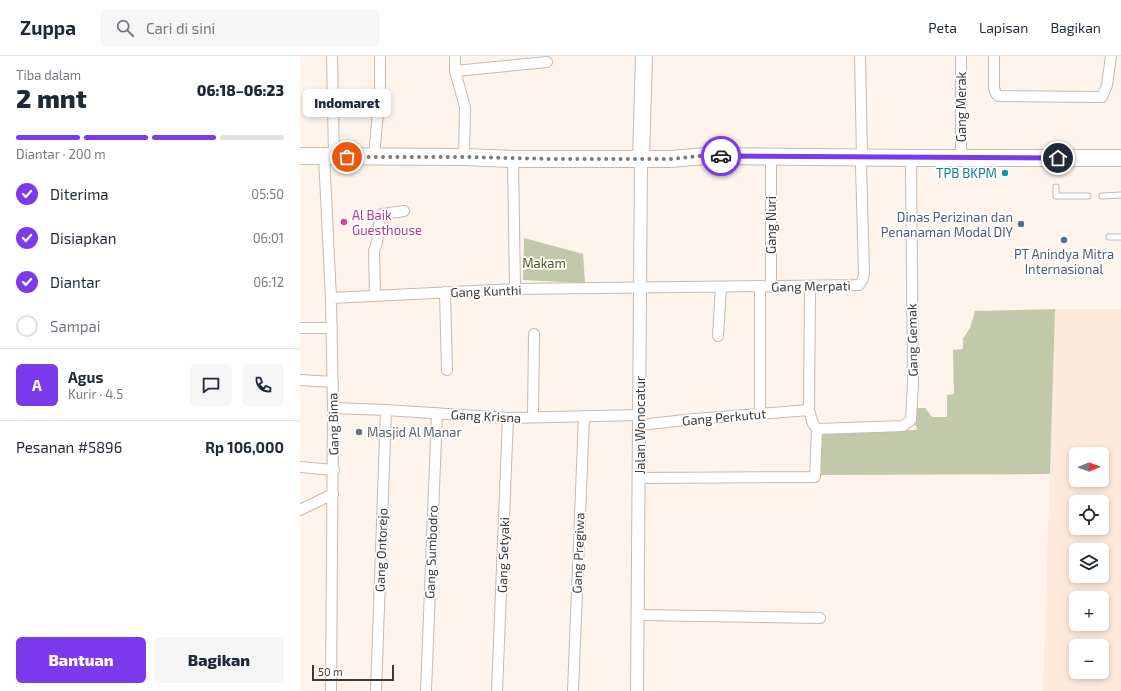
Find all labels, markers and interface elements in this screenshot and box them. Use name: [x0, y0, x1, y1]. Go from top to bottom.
search box: [100, 10, 380, 46]
text: Zuppa: [20, 16, 76, 39]
icon: search: [114, 17, 136, 39]
text: Cari di sini: [146, 19, 215, 37]
text: Peta: [928, 19, 957, 36]
text: Lapisan: [979, 19, 1028, 36]
text: Bagikan: [1050, 19, 1101, 36]
text: Tiba dalam: [16, 67, 81, 83]
street label: Gang Merak: [953, 71, 969, 142]
text: 06:18–06:23: [197, 81, 284, 99]
text: 2 mnt: [16, 82, 87, 113]
callout: Indomaret: [303, 89, 391, 117]
text: Indomaret: [314, 95, 380, 111]
courier: [701, 136, 741, 176]
pin: [330, 140, 364, 174]
pin: [1041, 141, 1075, 175]
icon: car: [710, 145, 732, 167]
text: Diantar · 200 m: [16, 146, 106, 162]
icon: bag: [336, 146, 358, 168]
icon: home: [1047, 147, 1069, 169]
place label: TPB BKPM: [936, 165, 997, 181]
marker: TPB BKPM: [1000, 168, 1010, 178]
icon: check: [16, 183, 38, 205]
text: Diterima: [50, 185, 109, 203]
text: 05:50: [251, 186, 284, 202]
street label: Gang Nuri: [763, 196, 779, 254]
place label: Al Baik Guesthouse: [352, 207, 422, 238]
place label: Dinas Perizinan dan Penanaman Modal DIY: [881, 209, 1014, 240]
marker: Al Baik Guesthouse: [339, 217, 349, 227]
marker: Dinas Perizinan dan Penanaman Modal DIY: [1016, 219, 1026, 229]
icon: check: [16, 227, 38, 249]
text: Disiapkan: [50, 229, 117, 247]
text: 06:01: [253, 230, 284, 246]
marker: PT Anindya Mitra Internasional: [1059, 235, 1069, 245]
place label: PT Anindya Mitra Internasional: [1014, 246, 1114, 277]
park label: Makam: [522, 255, 566, 271]
icon: check: [16, 271, 38, 293]
text: Diantar: [50, 273, 101, 291]
text: 06:12: [253, 274, 284, 290]
street label: Gang Merpati: [771, 277, 851, 295]
street label: Gang Kunthi: [450, 282, 522, 300]
street label: Gang Gemak: [903, 303, 921, 377]
text: Sampai: [50, 317, 100, 335]
button: chat: [190, 364, 232, 406]
button: phone: [242, 364, 284, 406]
text: Agus: [68, 368, 103, 386]
text: A: [32, 376, 42, 394]
street label: Jalan Wonocatur: [632, 376, 648, 474]
text: Kurir · 4.5: [68, 386, 123, 402]
street label: Gang Bima: [324, 392, 342, 456]
street label: Gang Perkutut: [681, 405, 767, 429]
street label: Gang Krisna: [450, 406, 522, 426]
place label: Masjid Al Manar: [367, 424, 462, 440]
marker: Masjid Al Manar: [354, 427, 364, 437]
text: Pesanan #5896: [16, 438, 122, 456]
text: Rp 106,000: [205, 438, 284, 456]
north arrow: [1069, 447, 1109, 487]
map controls: [1069, 447, 1109, 679]
button: locate: [1069, 495, 1109, 535]
street label: Gang Sumbodro: [421, 505, 441, 599]
street label: Gang Ontorejo: [372, 508, 390, 592]
street label: Gang Pregiwa: [569, 512, 587, 594]
street label: Gang Setyaki: [494, 517, 512, 593]
button: layers: [1069, 543, 1109, 583]
button: +: [1069, 591, 1109, 631]
button: Bantuan: [16, 637, 146, 683]
button: Bagikan: [154, 637, 284, 683]
button: −: [1069, 639, 1109, 679]
scale bar: [312, 663, 394, 682]
text: 50 m: [318, 665, 343, 678]

